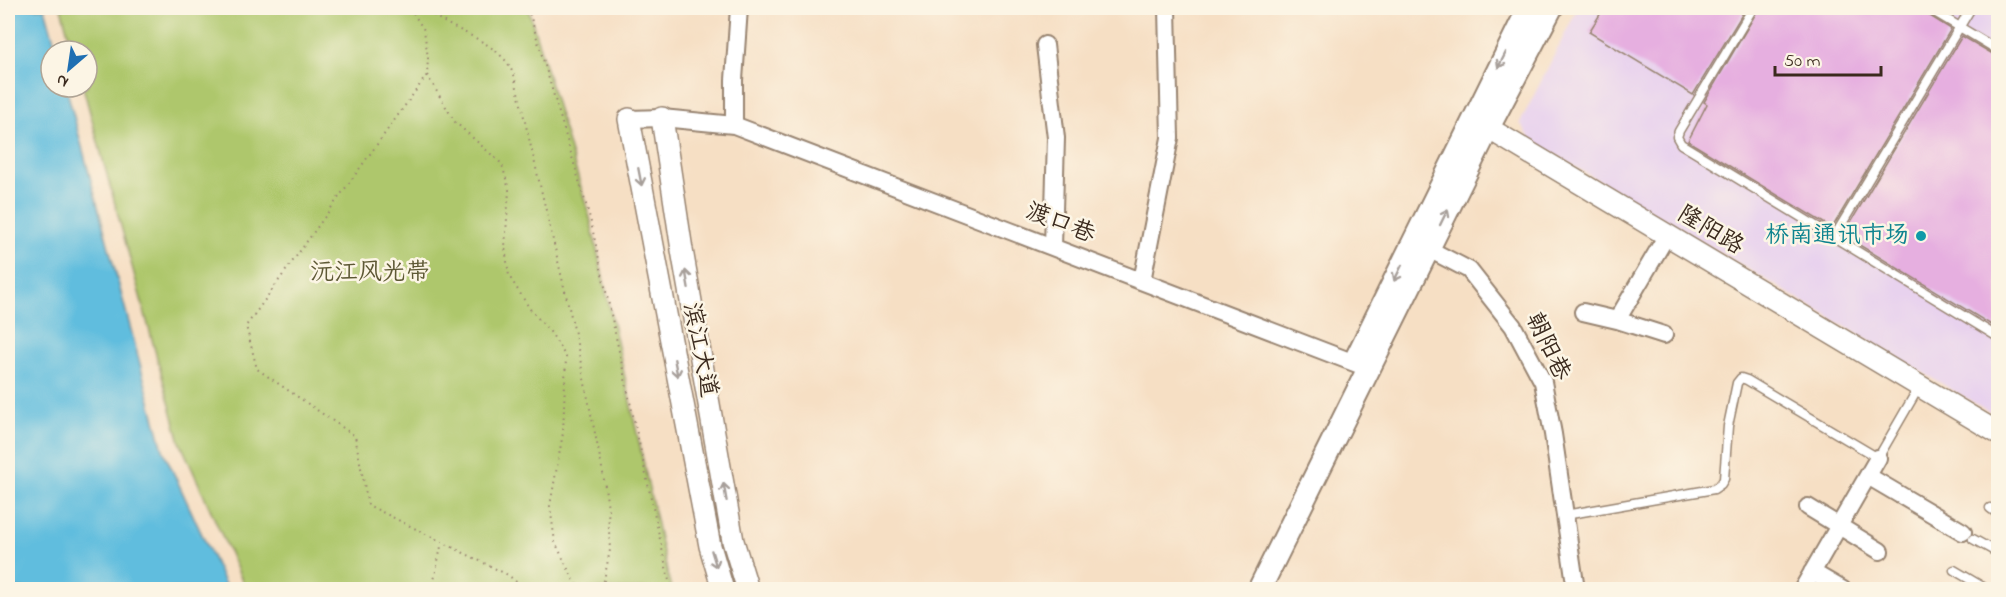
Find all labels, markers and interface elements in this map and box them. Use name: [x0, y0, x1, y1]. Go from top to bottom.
north arrow: [39, 39, 99, 99]
scale bar: [1775, 39, 1882, 77]
text: 50 m: [1784, 49, 1821, 75]
one-way arrow: [1496, 50, 1508, 68]
text: N: [52, 67, 73, 93]
one-way arrow: [635, 166, 646, 186]
street label: 渡口巷: [1020, 195, 1100, 253]
street label: 隆阳路: [1670, 197, 1750, 265]
one-way arrow: [1438, 209, 1450, 227]
place label: 桥南通讯市场: [1765, 219, 1909, 254]
marker: 桥南通讯市场: [1914, 229, 1928, 243]
park label: 沅江风光带: [310, 256, 430, 291]
one-way arrow: [1392, 263, 1403, 281]
one-way arrow: [682, 270, 693, 289]
street label: 滨江大道: [673, 300, 725, 400]
street label: 朝阳巷: [1515, 307, 1579, 387]
one-way arrow: [671, 358, 682, 378]
one-way arrow: [719, 483, 730, 502]
one-way arrow: [709, 550, 720, 569]

